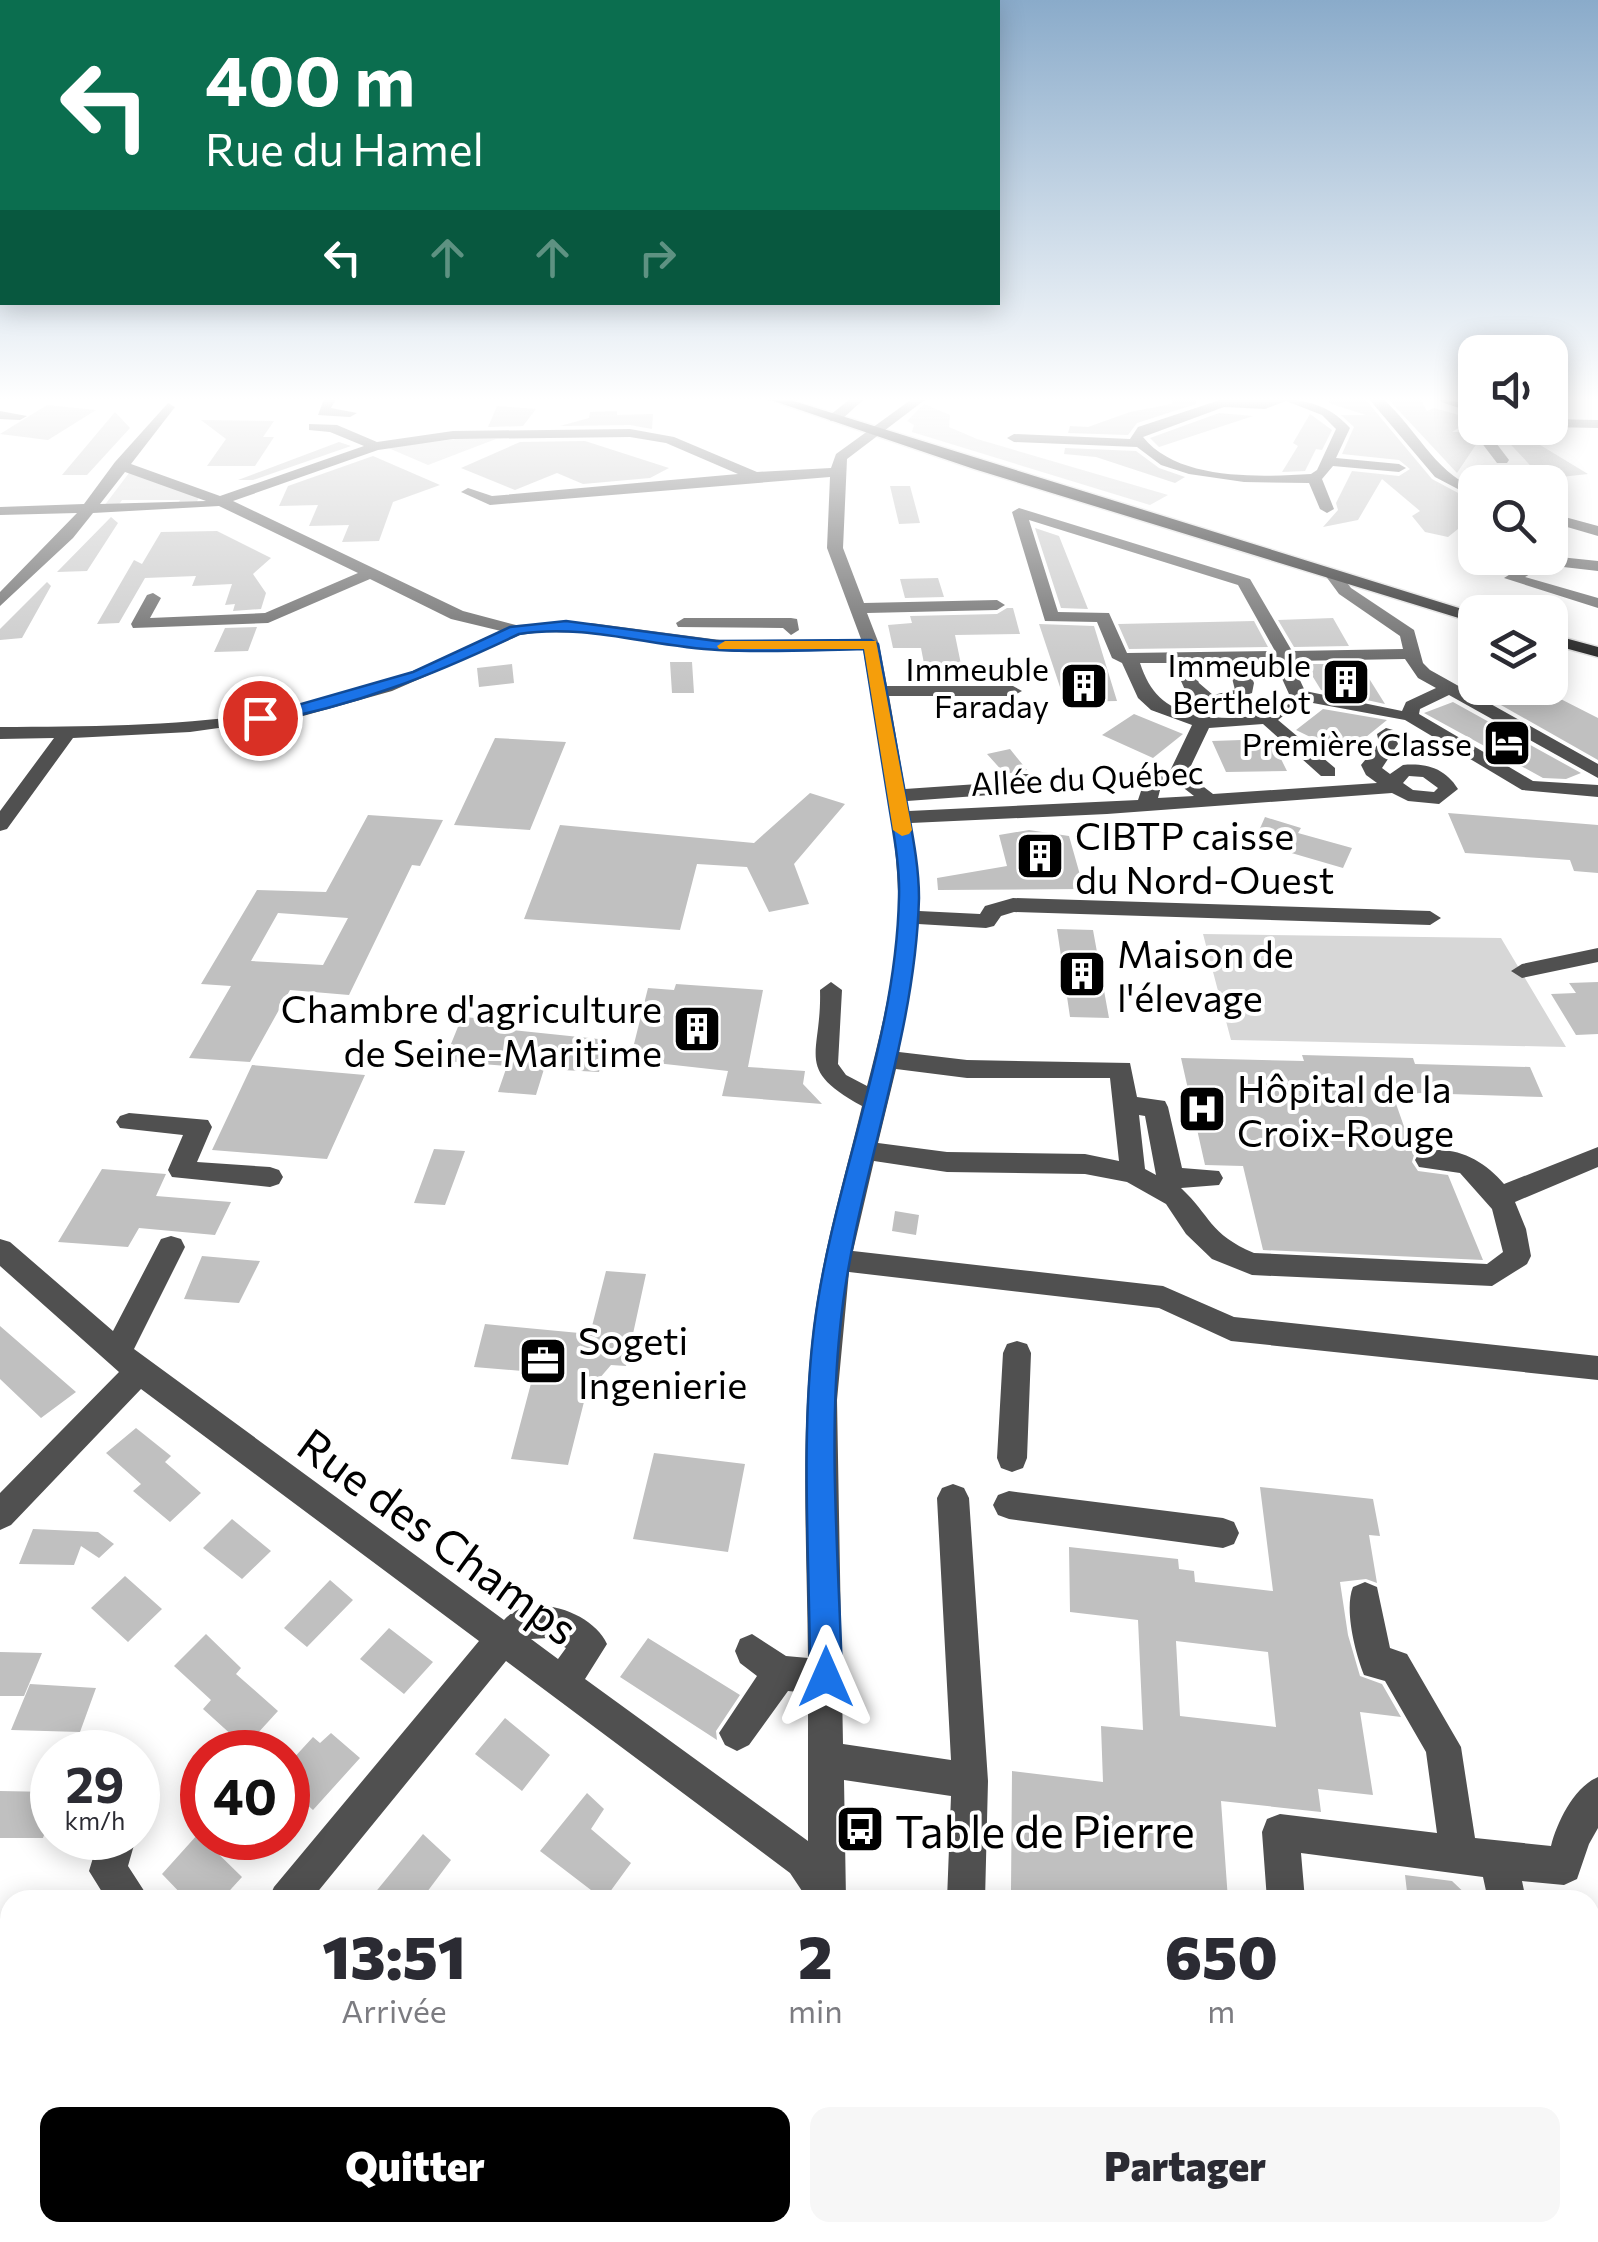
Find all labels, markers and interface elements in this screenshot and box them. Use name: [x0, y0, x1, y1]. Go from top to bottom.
text: 400 m: [205, 35, 415, 120]
icon: left: [40, 40, 170, 170]
text: Rue du Hamel: [205, 120, 484, 175]
icon: left: [315, 230, 370, 285]
icon: ahead: [420, 230, 475, 285]
icon: ahead: [525, 230, 580, 285]
icon: right: [630, 230, 685, 285]
map controls: [1458, 335, 1568, 705]
button: sound: [1458, 335, 1568, 445]
button: search: [1458, 465, 1568, 575]
button: layers: [1458, 595, 1568, 705]
place label: Immeuble Berthelot: [1168, 644, 1311, 721]
place label: Immeuble Faraday: [906, 648, 1049, 725]
building icon: Immeuble Berthelot: [1320, 656, 1372, 708]
building icon: Immeuble Faraday: [1058, 660, 1110, 712]
pin: [218, 676, 303, 761]
icon: arrive: [233, 691, 288, 746]
hotel icon: Première Classe: [1481, 717, 1533, 769]
place label: Première Classe: [1242, 723, 1472, 763]
street label: Allée du Québec: [969, 751, 1205, 803]
place label: CIBTP caisse du Nord-Ouest: [1075, 811, 1334, 902]
building icon: CIBTP caisse du Nord-Ouest: [1014, 830, 1066, 882]
place label: Maison de l'élevage: [1117, 929, 1294, 1020]
building icon: Maison de l'élevage: [1056, 948, 1108, 1000]
place label: Chambre d'agriculture de Seine-Maritime: [281, 984, 662, 1075]
building icon: Chambre d'agriculture de Seine-Maritime: [671, 1003, 723, 1055]
place label: Hôpital de la Croix-Rouge: [1237, 1064, 1454, 1155]
hospital icon: Hôpital de la Croix-Rouge: [1176, 1083, 1228, 1135]
place label: Sogeti Ingenierie: [578, 1316, 747, 1407]
office icon: Sogeti Ingenierie: [517, 1335, 569, 1387]
street label: Rue des Champs: [288, 1415, 590, 1655]
position arrow: [774, 1625, 878, 1729]
speed limit sign: 40: [180, 1730, 310, 1860]
text: 29: [65, 1752, 124, 1813]
place label: Table de Pierre: [895, 1802, 1195, 1857]
bus stop icon: Table de Pierre: [834, 1803, 886, 1855]
text: km/h: [65, 1805, 125, 1835]
text: 13:51: [322, 1918, 466, 1991]
text: 2: [798, 1918, 833, 1991]
text: 650: [1165, 1918, 1278, 1991]
text: Arrivée: [341, 1990, 447, 2030]
text: min: [788, 1990, 842, 2030]
text: m: [1207, 1990, 1235, 2030]
button: Quitter: [40, 2107, 790, 2222]
button: Partager: [810, 2107, 1560, 2222]

